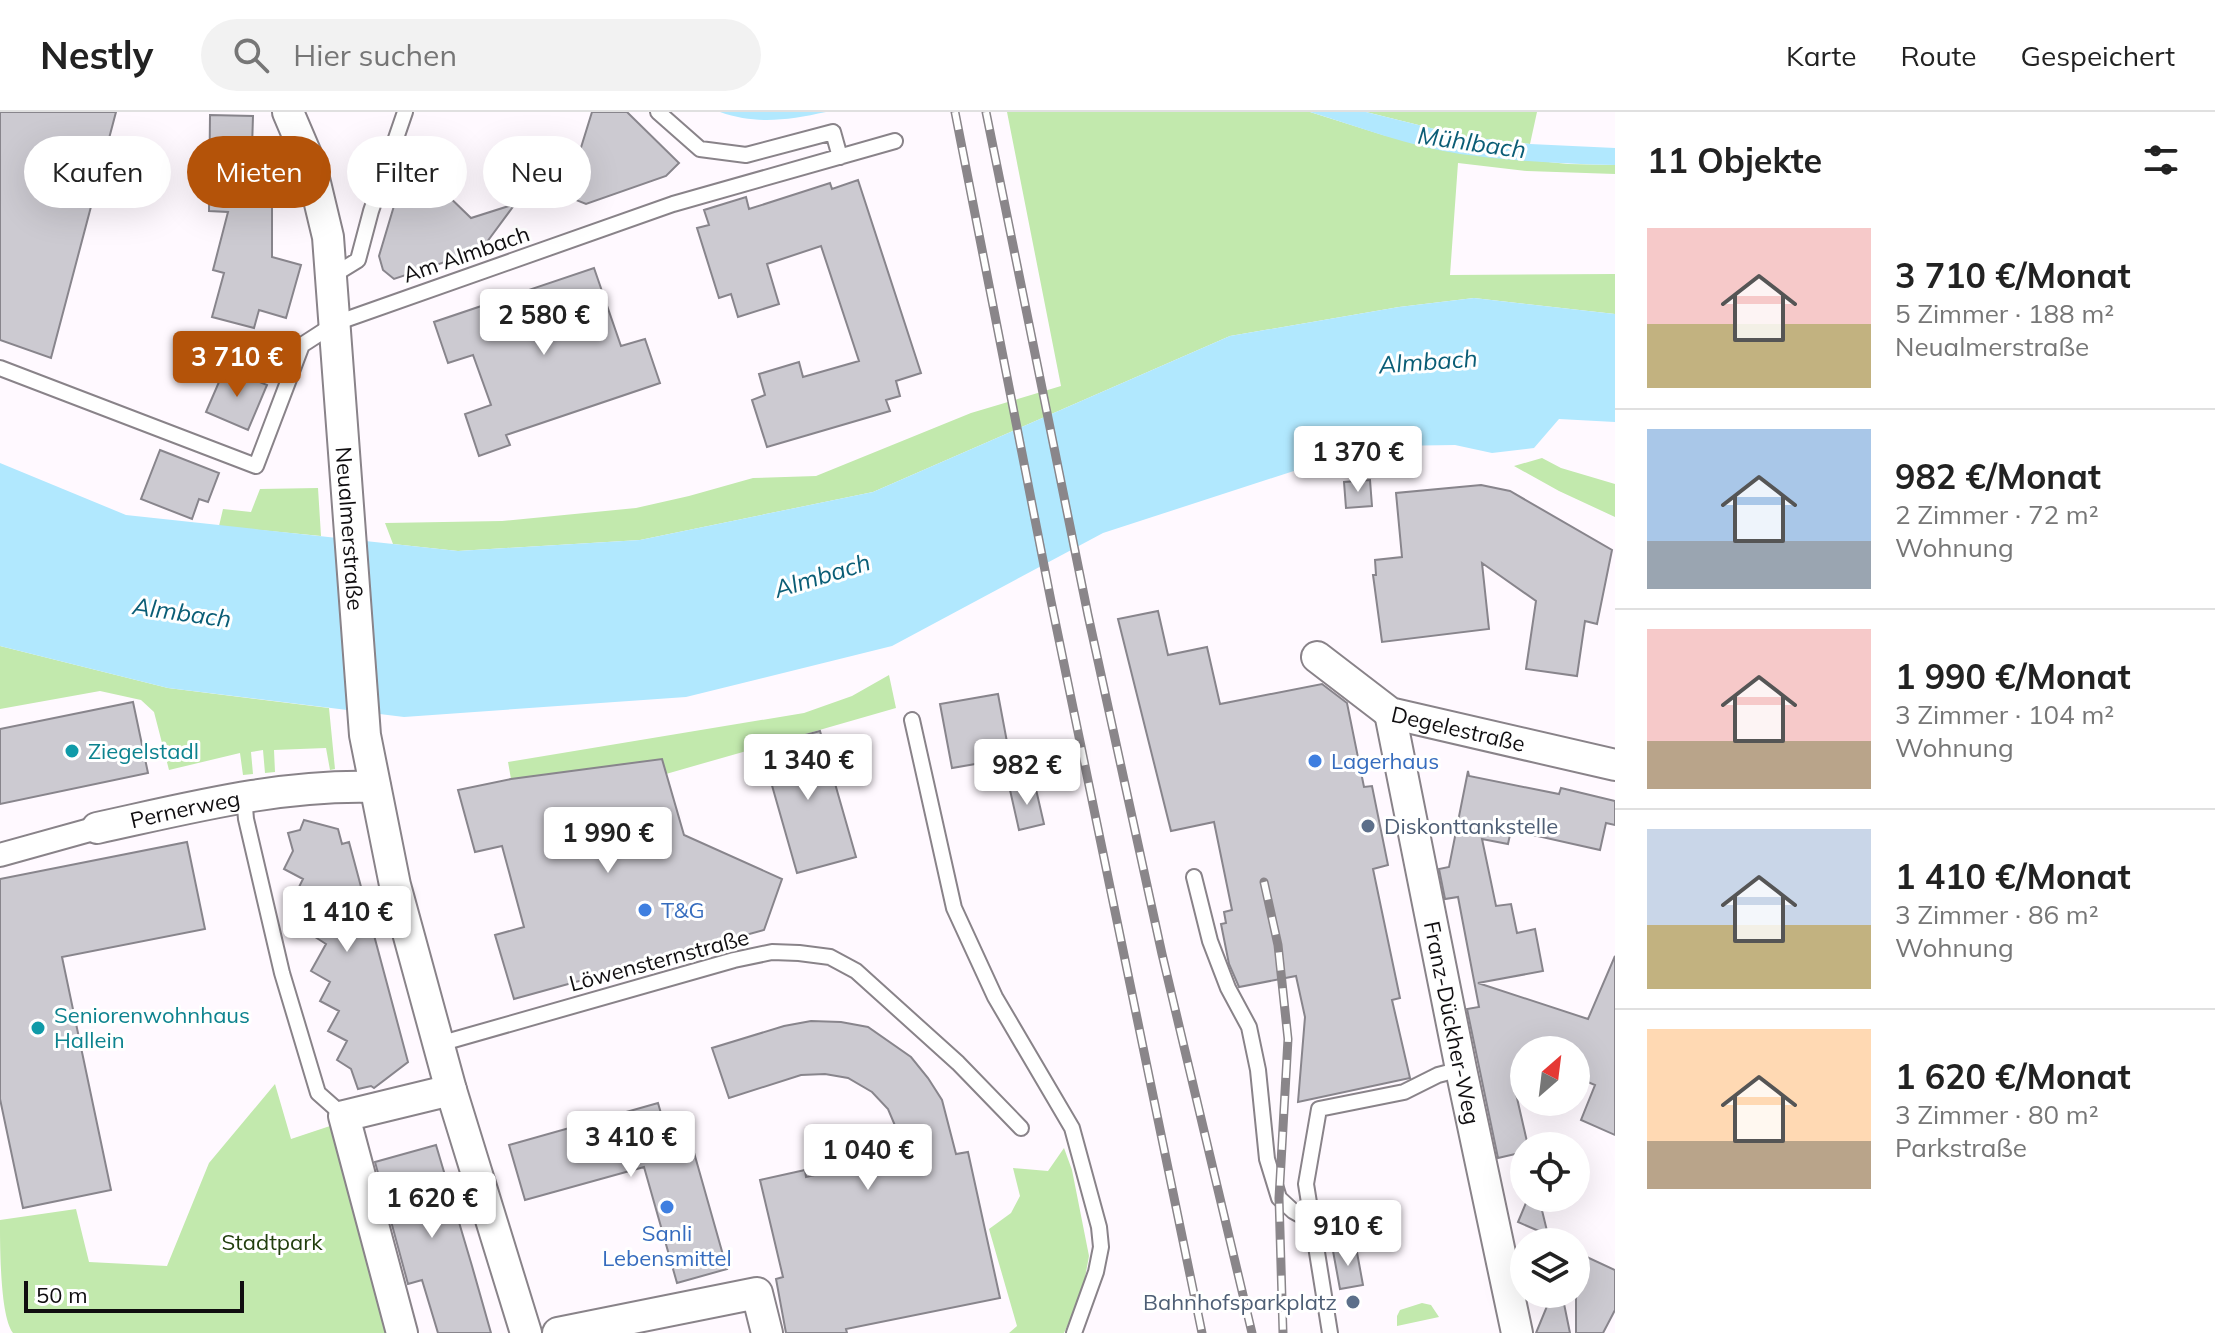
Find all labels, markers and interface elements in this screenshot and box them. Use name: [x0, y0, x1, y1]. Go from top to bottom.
search box: [201, 19, 761, 91]
text: Nestly: [40, 31, 153, 79]
icon: search: [229, 33, 273, 77]
text: Hier suchen: [293, 36, 457, 74]
text: Karte: [1786, 38, 1856, 73]
text: Route: [1900, 38, 1977, 73]
text: Gespeichert: [2021, 38, 2175, 73]
water label: Mühlbach: [1416, 120, 1528, 164]
chip: Kaufen: [24, 136, 171, 208]
chip: Mieten: [187, 136, 331, 208]
chip: Filter: [347, 136, 467, 208]
chip: Neu: [483, 136, 591, 208]
icon: filters: [2139, 138, 2183, 182]
text: 11 Objekte: [1647, 139, 1822, 182]
street label: Am Almbach: [399, 219, 533, 289]
text: 3 710 €/Monat: [1895, 254, 2131, 297]
icon: home: [1711, 260, 1807, 356]
pin: 2 580 €: [470, 289, 618, 357]
text: 5 Zimmer · 188 m²: [1895, 297, 2114, 330]
text: 2 580 €: [498, 298, 590, 331]
text: Neualmerstraße: [1895, 330, 2089, 363]
pin: 3 710 €: [163, 331, 311, 399]
text: 3 710 €: [191, 340, 283, 373]
water label: Almbach: [1376, 343, 1479, 379]
pin: 1 370 €: [1284, 426, 1432, 494]
text: 1 370 €: [1312, 435, 1404, 468]
street label: Neualmerstraße: [330, 446, 370, 611]
text: 982 €/Monat: [1895, 455, 2101, 498]
icon: home: [1711, 461, 1807, 557]
text: 2 Zimmer · 72 m²: [1895, 498, 2099, 531]
text: Wohnung: [1895, 531, 2014, 564]
water label: Almbach: [769, 546, 874, 604]
water label: Almbach: [130, 590, 233, 634]
text: 1 990 €/Monat: [1895, 655, 2131, 698]
icon: home: [1711, 661, 1807, 757]
text: 3 Zimmer · 104 m²: [1895, 698, 2114, 731]
street label: Degelestraße: [1389, 700, 1528, 758]
text: Wohnung: [1895, 731, 2014, 764]
pin: 1 340 €: [734, 734, 882, 802]
place label: Ziegelstadl: [88, 737, 199, 765]
pin: 982 €: [971, 739, 1083, 807]
marker: Ziegelstadl: [63, 742, 81, 760]
text: 1 340 €: [762, 743, 854, 776]
place label: Lagerhaus: [1331, 747, 1439, 775]
text: 982 €: [992, 748, 1062, 781]
marker: Lagerhaus: [1306, 752, 1324, 770]
street label: Pernerweg: [127, 784, 242, 834]
pin: 1 990 €: [534, 807, 682, 875]
place label: Diskonttankstelle: [1384, 812, 1558, 840]
text: 1 990 €: [562, 816, 654, 849]
marker: Diskonttankstelle: [1359, 817, 1377, 835]
text: 1 410 €/Monat: [1895, 855, 2131, 898]
icon: home: [1711, 861, 1807, 957]
pin: 1 410 €: [273, 886, 421, 954]
text: 1 410 €: [301, 895, 393, 928]
place label: T&G: [661, 896, 705, 924]
text: 3 Zimmer · 86 m²: [1895, 898, 2099, 931]
marker: T&G: [636, 901, 654, 919]
street label: Franz-Dückher-Weg: [1418, 919, 1486, 1127]
street label: Löwensternstraße: [566, 923, 752, 997]
text: Wohnung: [1895, 931, 2014, 964]
place label: Seniorenwohnhaus Hallein: [54, 1001, 250, 1054]
marker: Seniorenwohnhaus Hallein: [29, 1019, 47, 1037]
north arrow: [1510, 1036, 1590, 1116]
map controls: [1510, 1036, 1590, 1308]
text: 1 620 €/Monat: [1895, 1055, 2131, 1098]
icon: home: [1711, 1061, 1807, 1157]
text: 3 Zimmer · 80 m²: [1895, 1098, 2099, 1131]
pin: 3 410 €: [557, 1111, 705, 1179]
text: 3 410 €: [585, 1120, 677, 1153]
pin: 1 040 €: [794, 1124, 942, 1192]
text: Parkstraße: [1895, 1131, 2027, 1164]
button: locate: [1510, 1132, 1590, 1212]
text: 1 040 €: [822, 1133, 914, 1166]
pin: 1 620 €: [358, 1172, 506, 1240]
text: 1 620 €: [386, 1181, 478, 1214]
marker: Sanli Lebensmittel: [658, 1198, 676, 1216]
pin: 910 €: [1292, 1200, 1404, 1268]
text: 910 €: [1313, 1209, 1383, 1242]
place label: Sanli Lebensmittel: [602, 1219, 732, 1272]
park label: Stadtpark: [221, 1228, 323, 1256]
button: layers: [1510, 1228, 1590, 1308]
scale bar: [24, 1277, 244, 1313]
text: 50 m: [36, 1281, 87, 1309]
place label: Bahnhofsparkplatz: [1143, 1288, 1337, 1316]
marker: Bahnhofsparkplatz: [1344, 1293, 1362, 1311]

